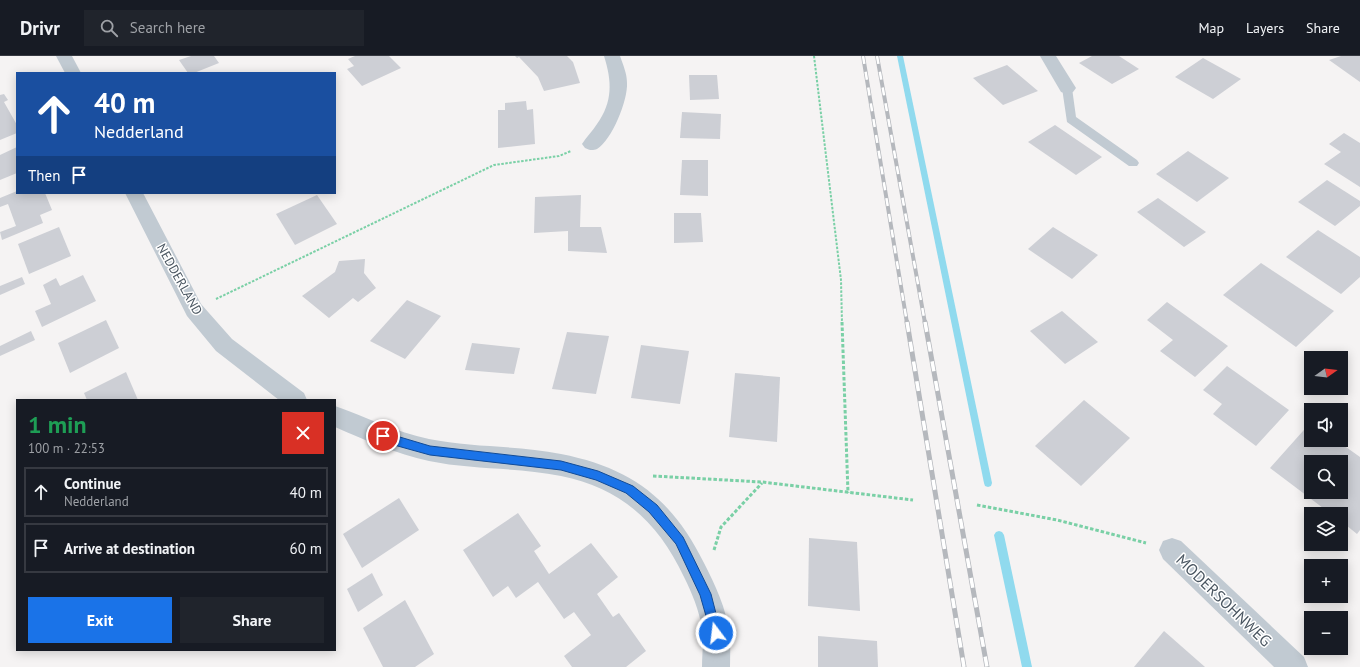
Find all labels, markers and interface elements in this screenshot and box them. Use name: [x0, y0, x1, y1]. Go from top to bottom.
search box: [84, 10, 364, 46]
text: Drivr: [20, 16, 60, 40]
icon: search: [98, 17, 120, 39]
text: Search here: [130, 18, 205, 37]
text: Map: [1198, 19, 1224, 37]
text: Layers: [1246, 19, 1284, 37]
text: Share: [1306, 19, 1340, 37]
text: 40 m: [94, 84, 155, 121]
icon: ahead: [28, 88, 80, 140]
text: Nedderland: [94, 120, 184, 143]
icon: arrive: [68, 164, 90, 186]
text: Then: [28, 166, 60, 185]
street label: NEDDERLAND: [153, 241, 206, 318]
north arrow: [1304, 351, 1348, 395]
map controls: [1304, 351, 1348, 655]
button: sound: [1304, 403, 1348, 447]
text: 1 min: [28, 409, 87, 440]
button: close: [282, 412, 324, 454]
pin: [366, 419, 400, 453]
icon: arrive: [372, 425, 394, 447]
text: 100 m · 22:53: [28, 440, 105, 457]
button: search: [1304, 455, 1348, 499]
text: Continue: [64, 474, 121, 493]
icon: ahead: [30, 481, 52, 503]
text: 40 m: [289, 483, 322, 502]
text: Nedderland: [64, 493, 129, 510]
button: layers: [1304, 507, 1348, 551]
icon: arrive: [30, 537, 52, 559]
text: Arrive at destination: [64, 539, 195, 558]
text: 60 m: [289, 539, 322, 558]
street label: MODERSOHNWEG: [1172, 549, 1276, 651]
button: +: [1304, 559, 1348, 603]
button: Exit: [28, 597, 172, 643]
button: Share: [180, 597, 324, 643]
button: −: [1304, 611, 1348, 655]
position arrow: [695, 612, 737, 654]

